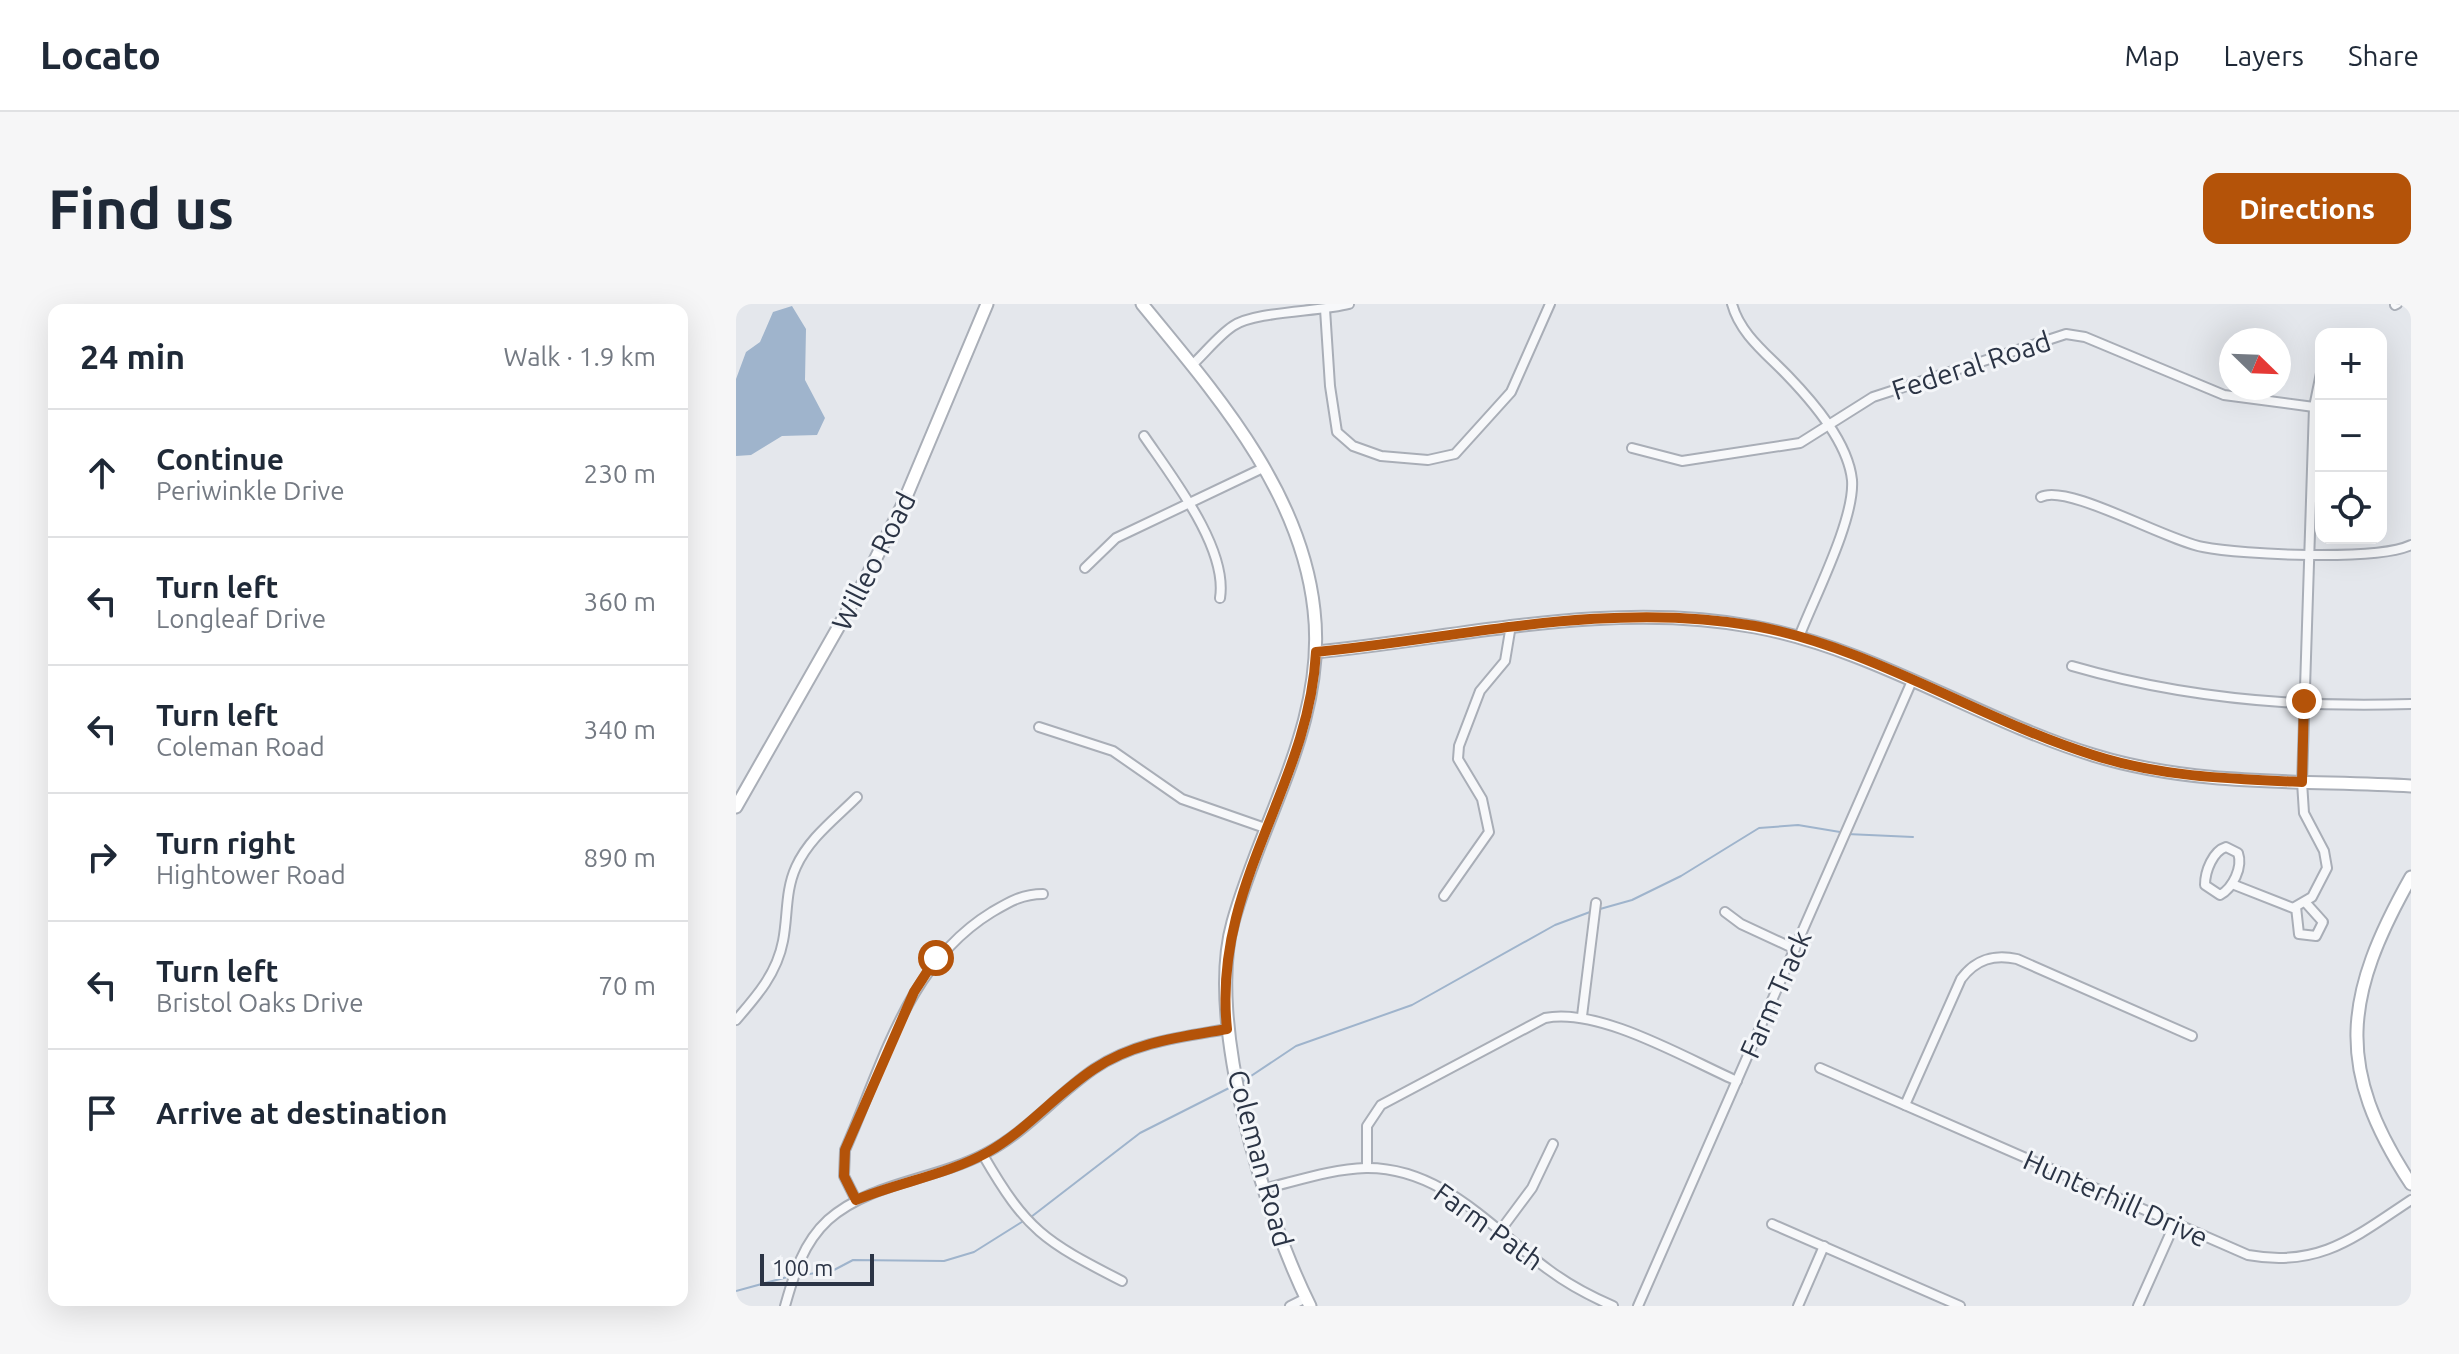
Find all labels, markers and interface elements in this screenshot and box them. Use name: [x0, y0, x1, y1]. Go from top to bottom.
text: Locato: [40, 34, 161, 76]
text: Map: [2124, 40, 2180, 71]
text: Layers: [2224, 40, 2304, 71]
text: Share: [2348, 40, 2419, 71]
button: Directions: [2203, 173, 2411, 244]
text: Find us: [48, 177, 234, 240]
street label: Federal Road: [1888, 325, 2054, 405]
north arrow: [2219, 328, 2291, 400]
map controls: [2315, 328, 2387, 544]
button: +: [2315, 328, 2387, 400]
text: 24 min: [80, 337, 185, 375]
text: Walk · 1.9 km: [504, 342, 656, 371]
button: −: [2315, 400, 2387, 472]
text: Continue: [156, 442, 284, 476]
icon: ahead: [80, 451, 124, 495]
text: 230 m: [584, 459, 656, 488]
button: locate: [2315, 472, 2387, 544]
text: Periwinkle Drive: [156, 476, 345, 505]
street label: Willeo Road: [825, 487, 921, 635]
text: Turn left: [156, 570, 278, 604]
icon: left: [80, 579, 124, 623]
text: 360 m: [584, 587, 656, 616]
text: Longleaf Drive: [156, 604, 326, 633]
route end: [2286, 683, 2322, 719]
text: Turn left: [156, 698, 278, 732]
icon: left: [80, 707, 124, 751]
text: 340 m: [584, 715, 656, 744]
text: Coleman Road: [156, 732, 325, 761]
text: Turn right: [156, 826, 296, 860]
icon: right: [80, 835, 124, 879]
text: 890 m: [584, 843, 656, 872]
text: Hightower Road: [156, 860, 346, 889]
street label: Farm Track: [1733, 926, 1817, 1062]
route start: [918, 940, 954, 976]
text: Turn left: [156, 954, 278, 988]
icon: left: [80, 963, 124, 1007]
text: 70 m: [598, 971, 656, 1000]
text: Bristol Oaks Drive: [156, 988, 363, 1017]
street label: Coleman Road: [1222, 1066, 1300, 1250]
icon: arrive: [80, 1091, 124, 1135]
text: Arrive at destination: [156, 1096, 448, 1130]
street label: Hunterhill Drive: [2019, 1143, 2213, 1253]
street label: Farm Path: [1428, 1176, 1550, 1276]
scale bar: [760, 1250, 874, 1286]
text: 100 m: [772, 1255, 833, 1280]

